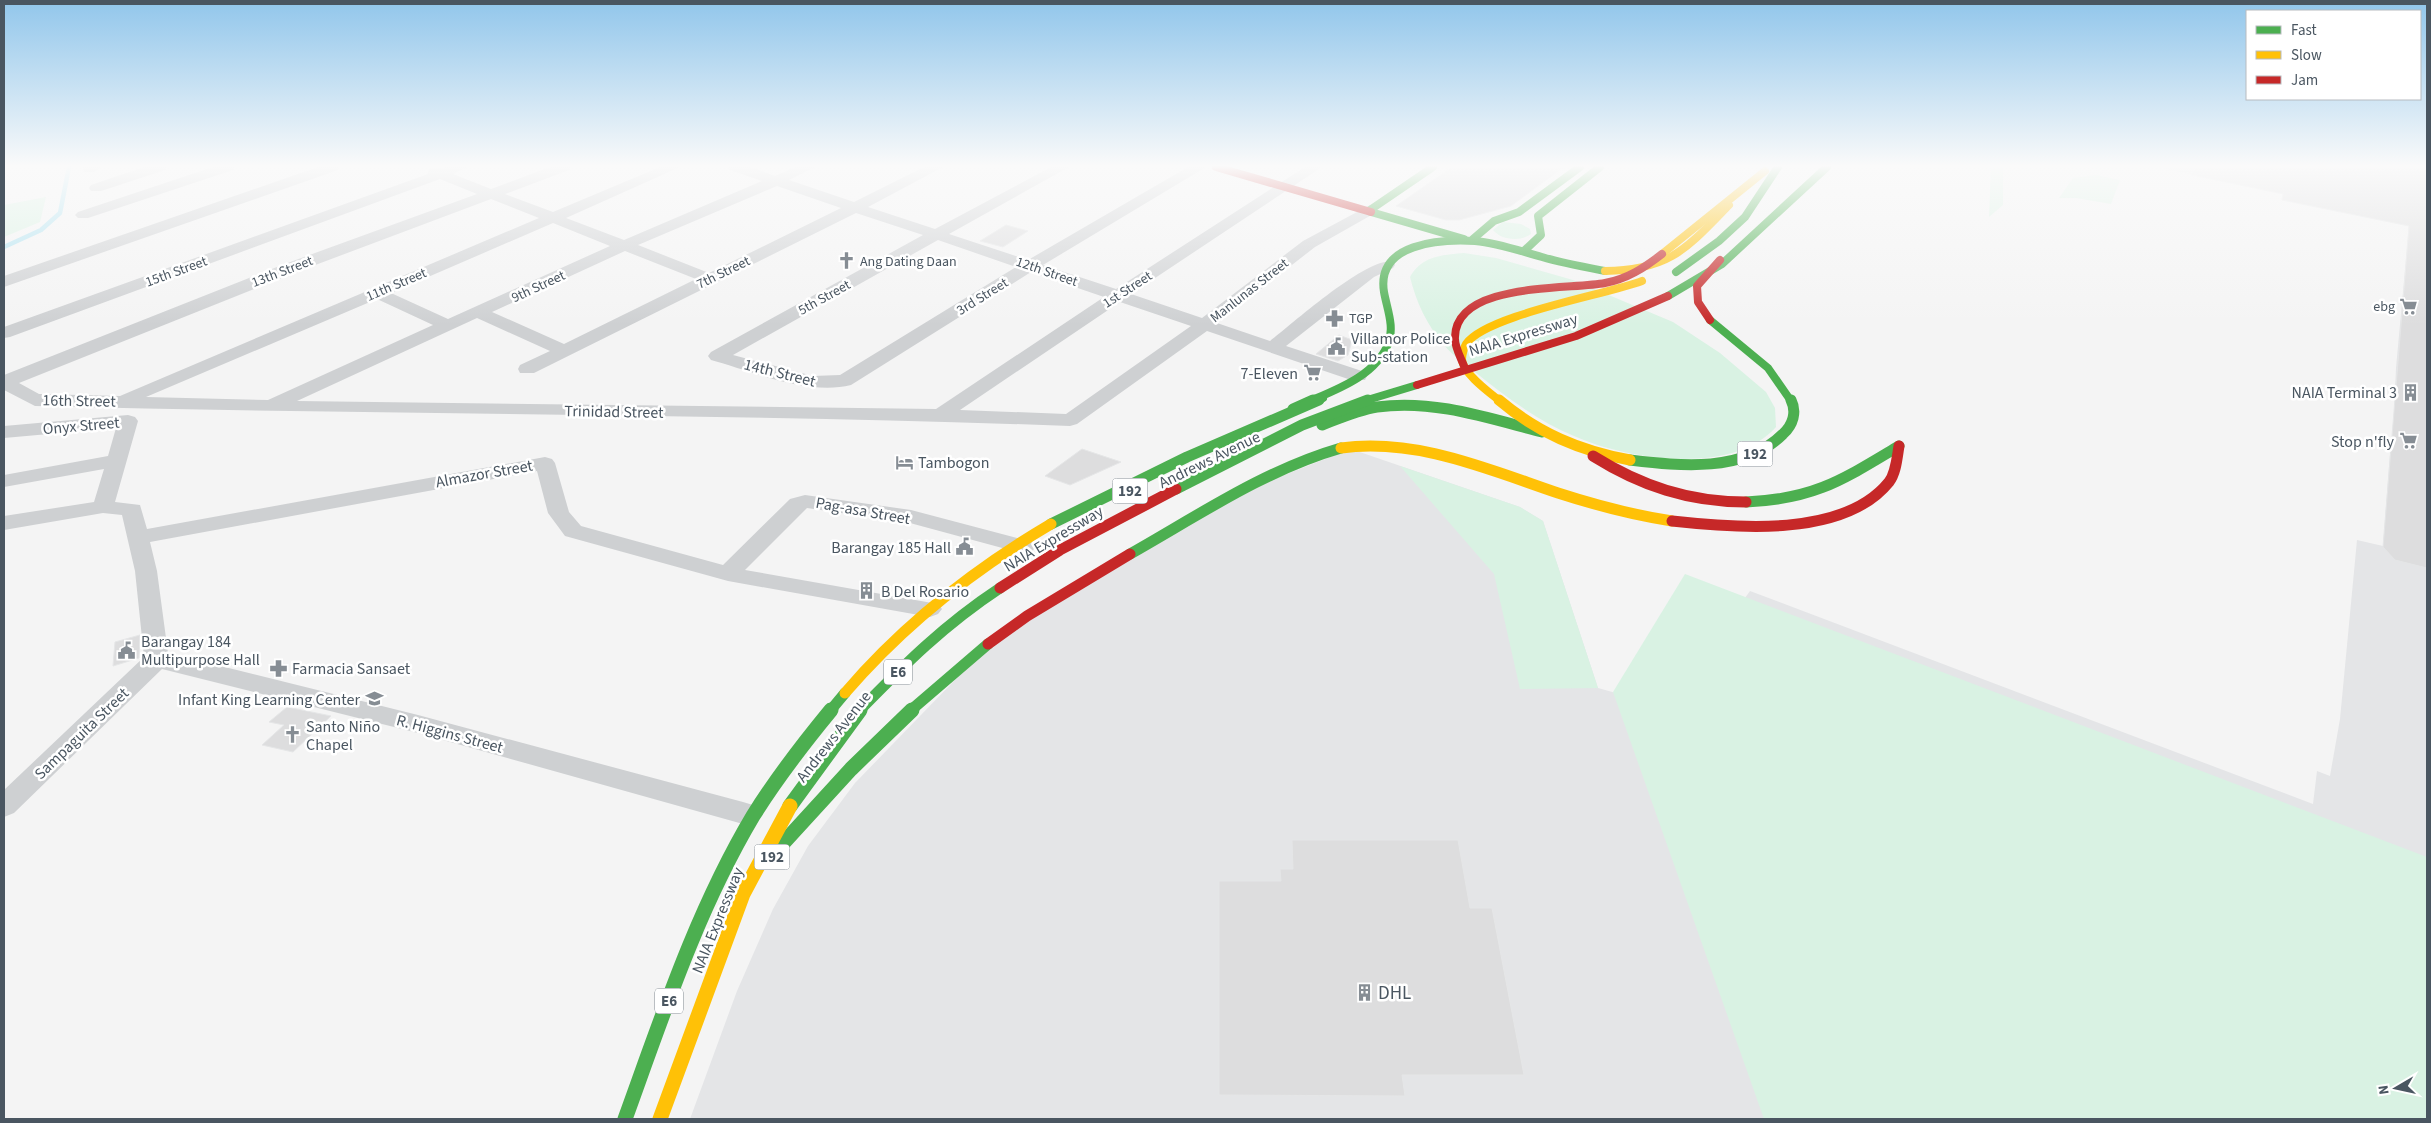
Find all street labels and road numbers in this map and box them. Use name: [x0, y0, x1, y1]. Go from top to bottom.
street label: 15th Street: [143, 251, 210, 292]
street label: 13th Street: [249, 251, 316, 293]
street label: 7th Street: [693, 251, 754, 294]
street label: 12th Street: [1013, 252, 1081, 292]
street label: Manlunas Street: [1206, 254, 1293, 328]
street label: 11th Street: [363, 263, 430, 307]
street label: 9th Street: [508, 266, 569, 308]
street label: 1st Street: [1099, 266, 1156, 313]
street label: 3rd Street: [953, 273, 1012, 321]
street label: 5th Street: [795, 275, 855, 320]
street label: NAIA Expressway: [1466, 308, 1581, 362]
street label: 14th Street: [742, 353, 819, 393]
street label: 16th Street: [42, 389, 116, 413]
street label: Trinidad Street: [564, 400, 664, 424]
street label: Onyx Street: [42, 412, 121, 440]
street label: Andrews Avenue: [1155, 426, 1264, 494]
road number: 192: [1738, 442, 1772, 466]
street label: Almazor Street: [434, 455, 535, 493]
road number: 192: [1112, 478, 1148, 504]
street label: Pag-asa Street: [814, 492, 912, 530]
street label: NAIA Expressway: [1000, 500, 1108, 577]
road number: E6: [884, 660, 912, 684]
street label: Sampaguita Street: [30, 682, 134, 785]
street label: Andrews Avenue: [791, 686, 876, 787]
street label: R. Higgins Street: [394, 709, 506, 759]
road number: 192: [754, 844, 790, 870]
street label: NAIA Expressway: [687, 864, 749, 977]
road number: E6: [655, 988, 683, 1014]

